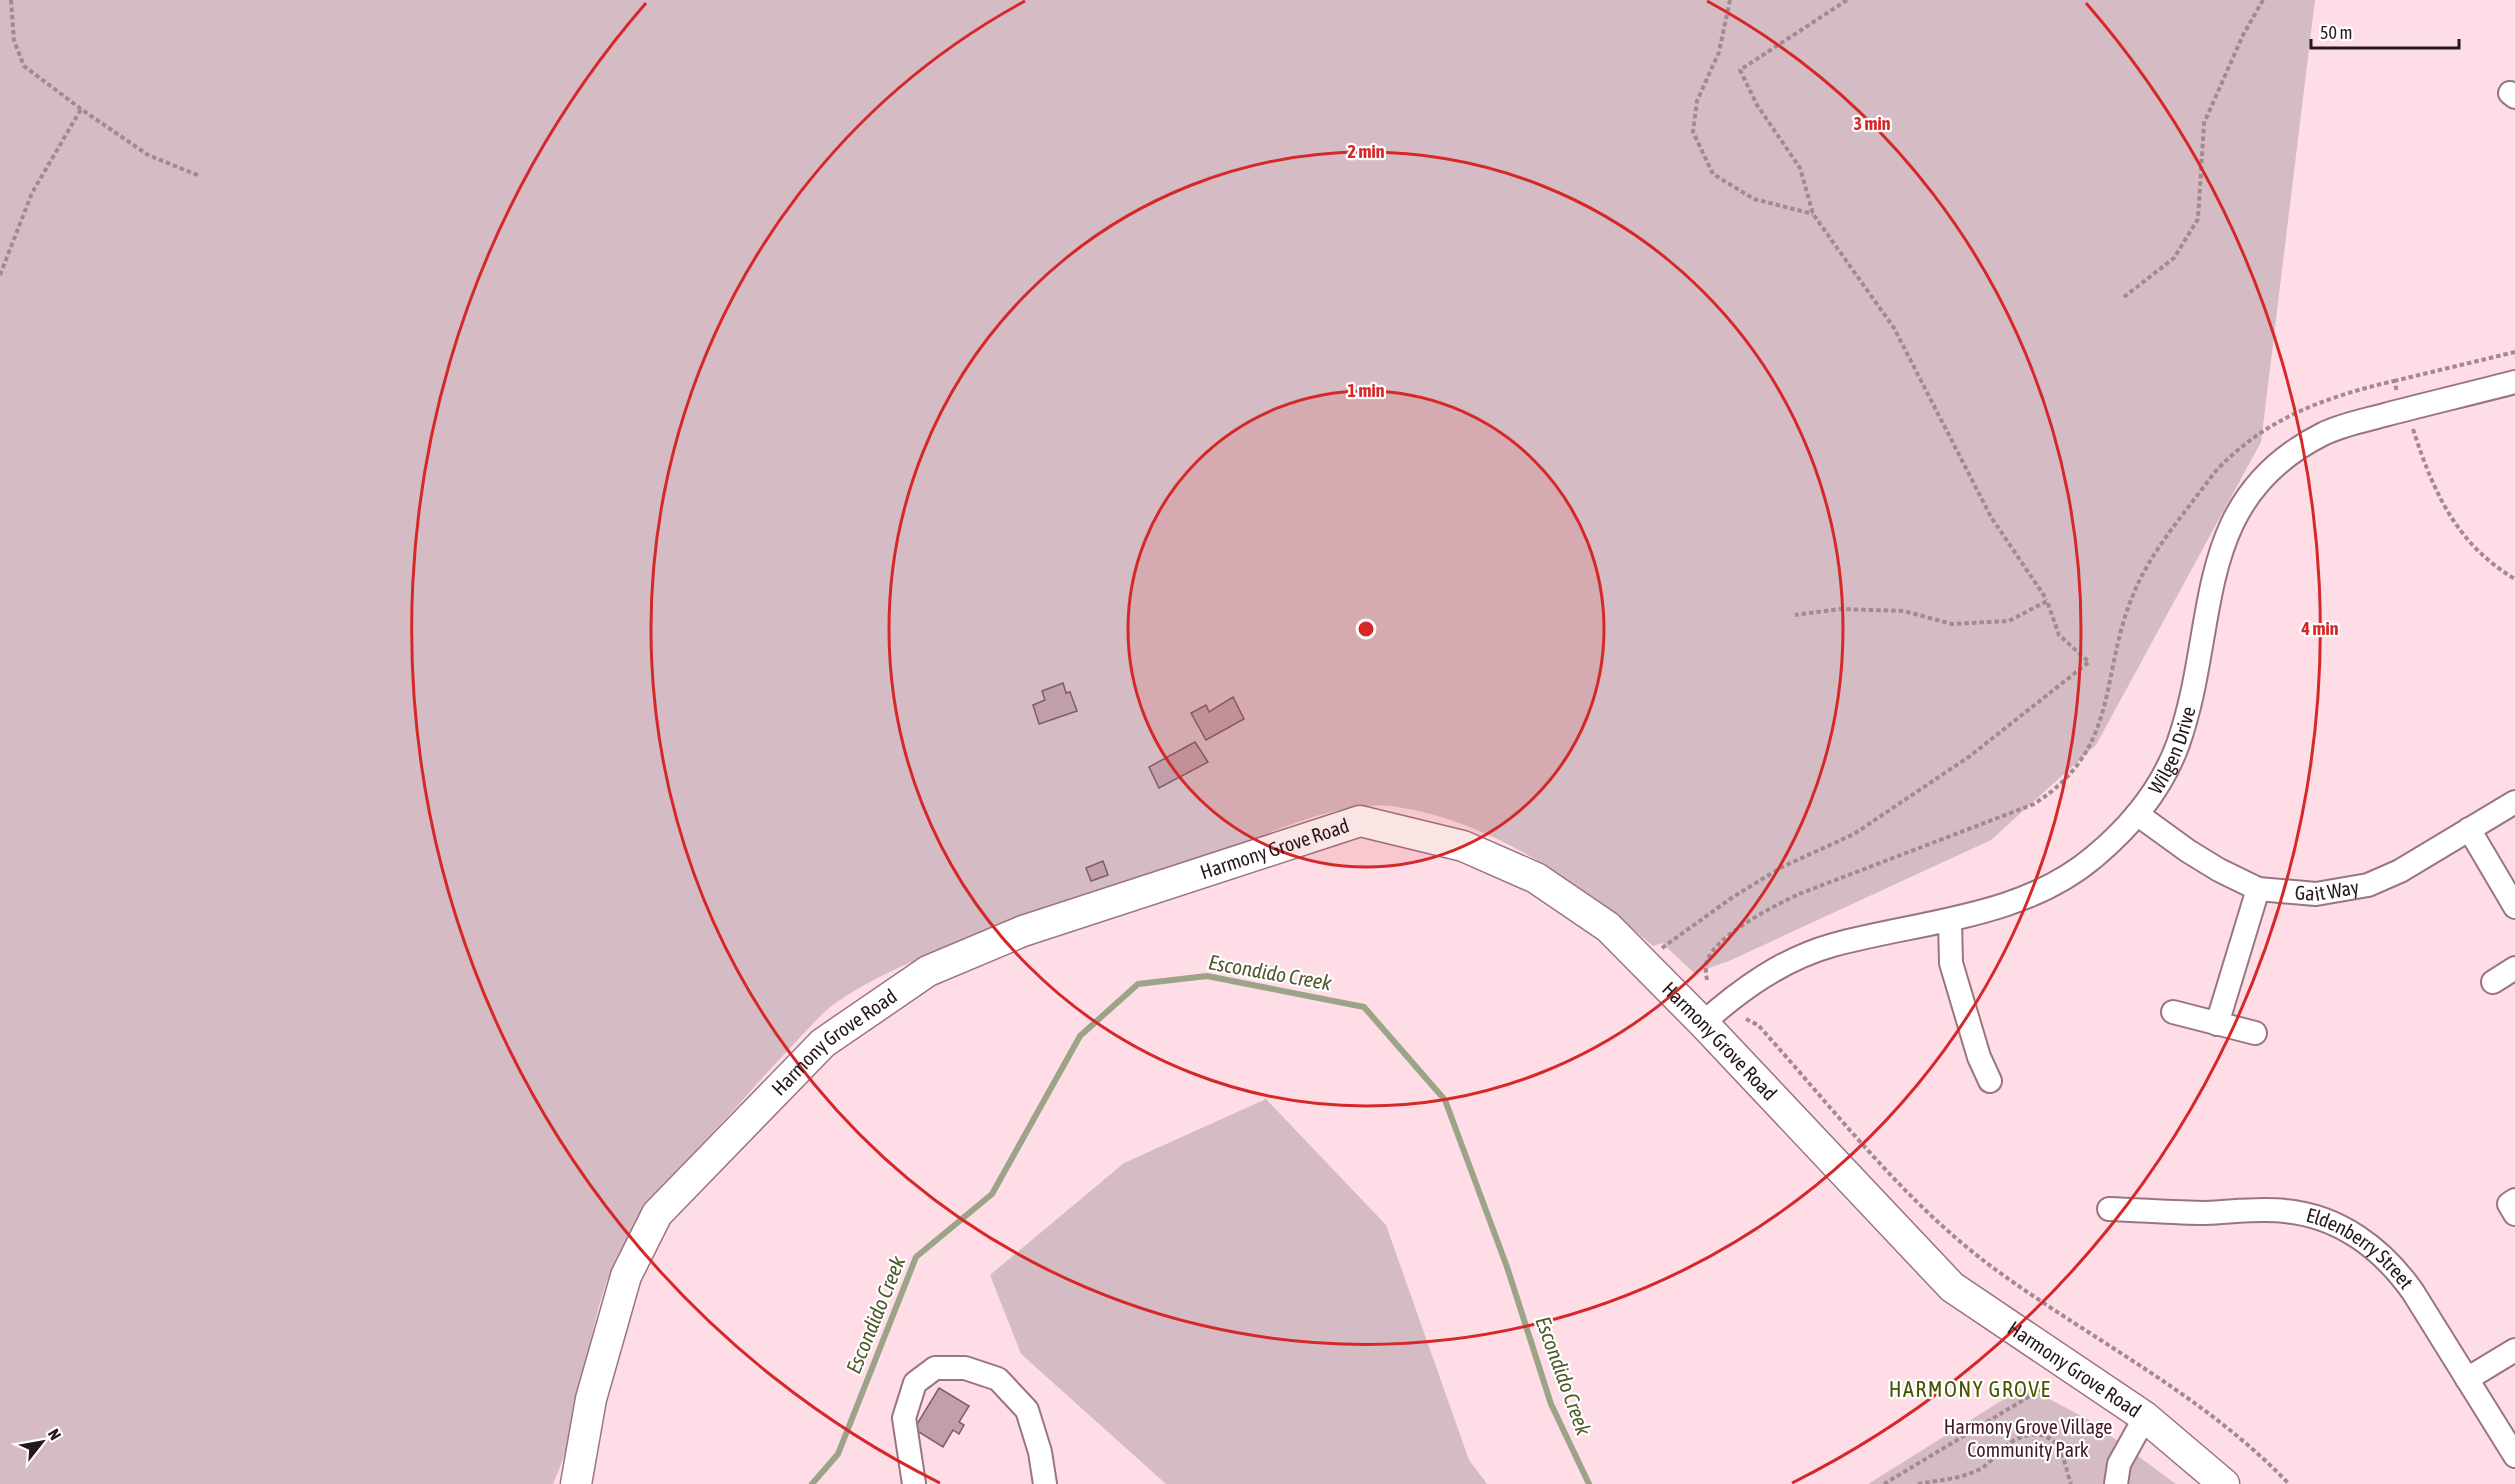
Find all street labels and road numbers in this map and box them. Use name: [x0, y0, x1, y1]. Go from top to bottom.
street label: Wilgen Drive: [2143, 704, 2200, 798]
street label: Harmony Grove Road: [1197, 813, 1352, 883]
street label: Gait Way: [2294, 875, 2361, 905]
street label: Harmony Grove Road: [1658, 977, 1782, 1105]
street label: Harmony Grove Road: [767, 984, 901, 1100]
street label: Eldenberry Street: [2304, 1203, 2419, 1293]
street label: Harmony Grove Road: [2004, 1316, 2145, 1422]

